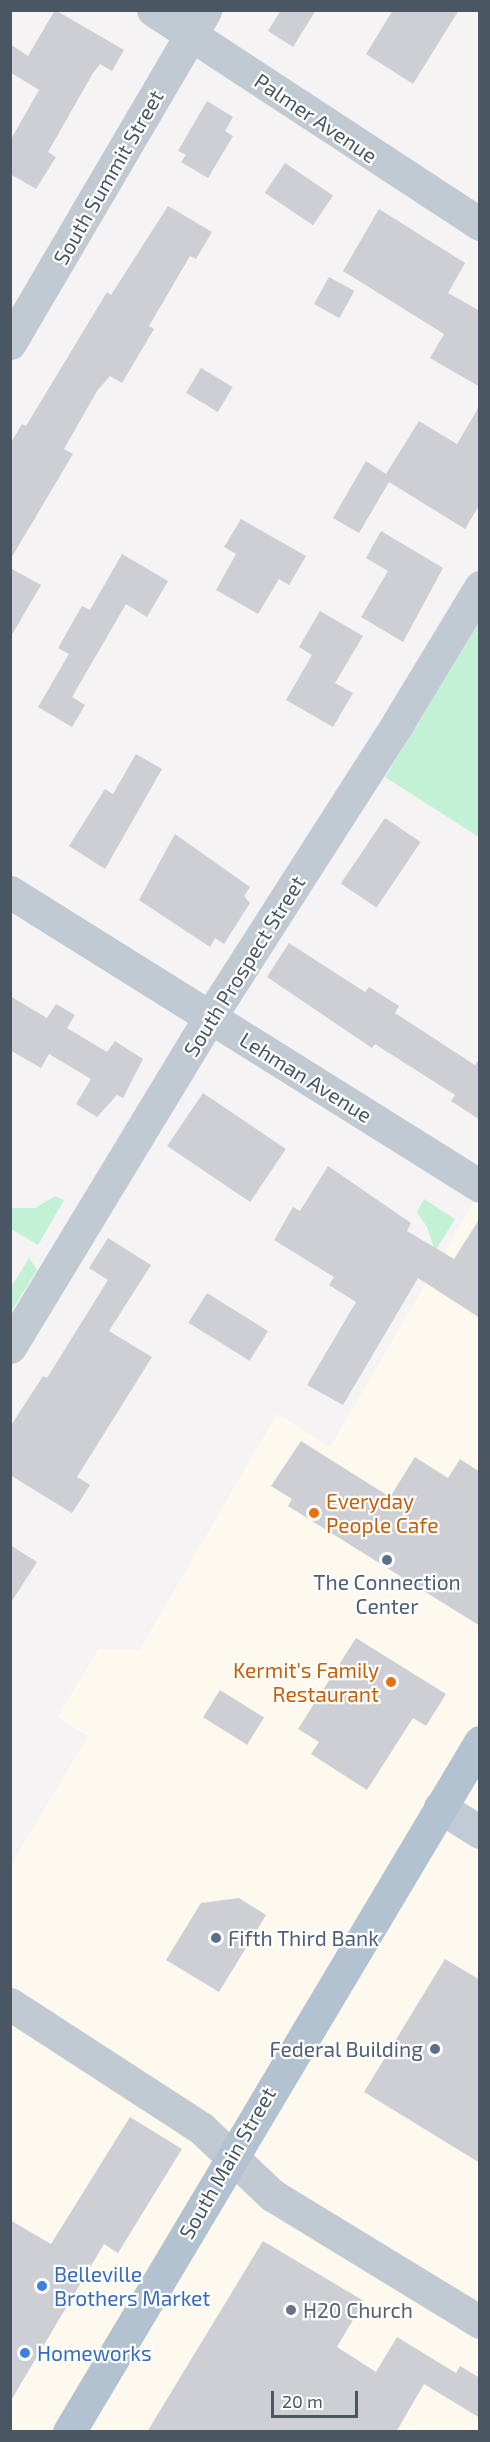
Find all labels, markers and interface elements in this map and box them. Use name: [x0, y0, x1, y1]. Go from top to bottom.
street label: Palmer Avenue: [250, 68, 382, 168]
street label: South Summit Street: [48, 85, 168, 269]
street label: South Prospect Street: [178, 871, 310, 1061]
street label: Lehman Avenue: [235, 1026, 377, 1128]
place label: Everyday People Cafe: [326, 1488, 438, 1538]
marker: Everyday People Cafe: [307, 1506, 321, 1520]
marker: The Connection Center: [380, 1553, 394, 1567]
place label: The Connection Center: [313, 1569, 461, 1619]
place label: Kermit's Family Restaurant: [233, 1657, 379, 1707]
marker: Kermit's Family Restaurant: [384, 1675, 398, 1689]
place label: Fifth Third Bank: [228, 1925, 379, 1951]
marker: Fifth Third Bank: [209, 1931, 223, 1945]
place label: Federal Building: [269, 2036, 423, 2062]
marker: Federal Building: [428, 2042, 442, 2056]
street label: South Main Street: [173, 2083, 281, 2243]
place label: Belleville Brothers Market: [54, 2261, 210, 2311]
marker: Belleville Brothers Market: [35, 2279, 49, 2293]
place label: H20 Church: [303, 2297, 413, 2323]
marker: H20 Church: [284, 2303, 298, 2317]
place label: Homeworks: [37, 2340, 152, 2366]
marker: Homeworks: [18, 2346, 32, 2360]
scale bar: [274, 2379, 361, 2417]
text: 20 m: [282, 2390, 323, 2412]

